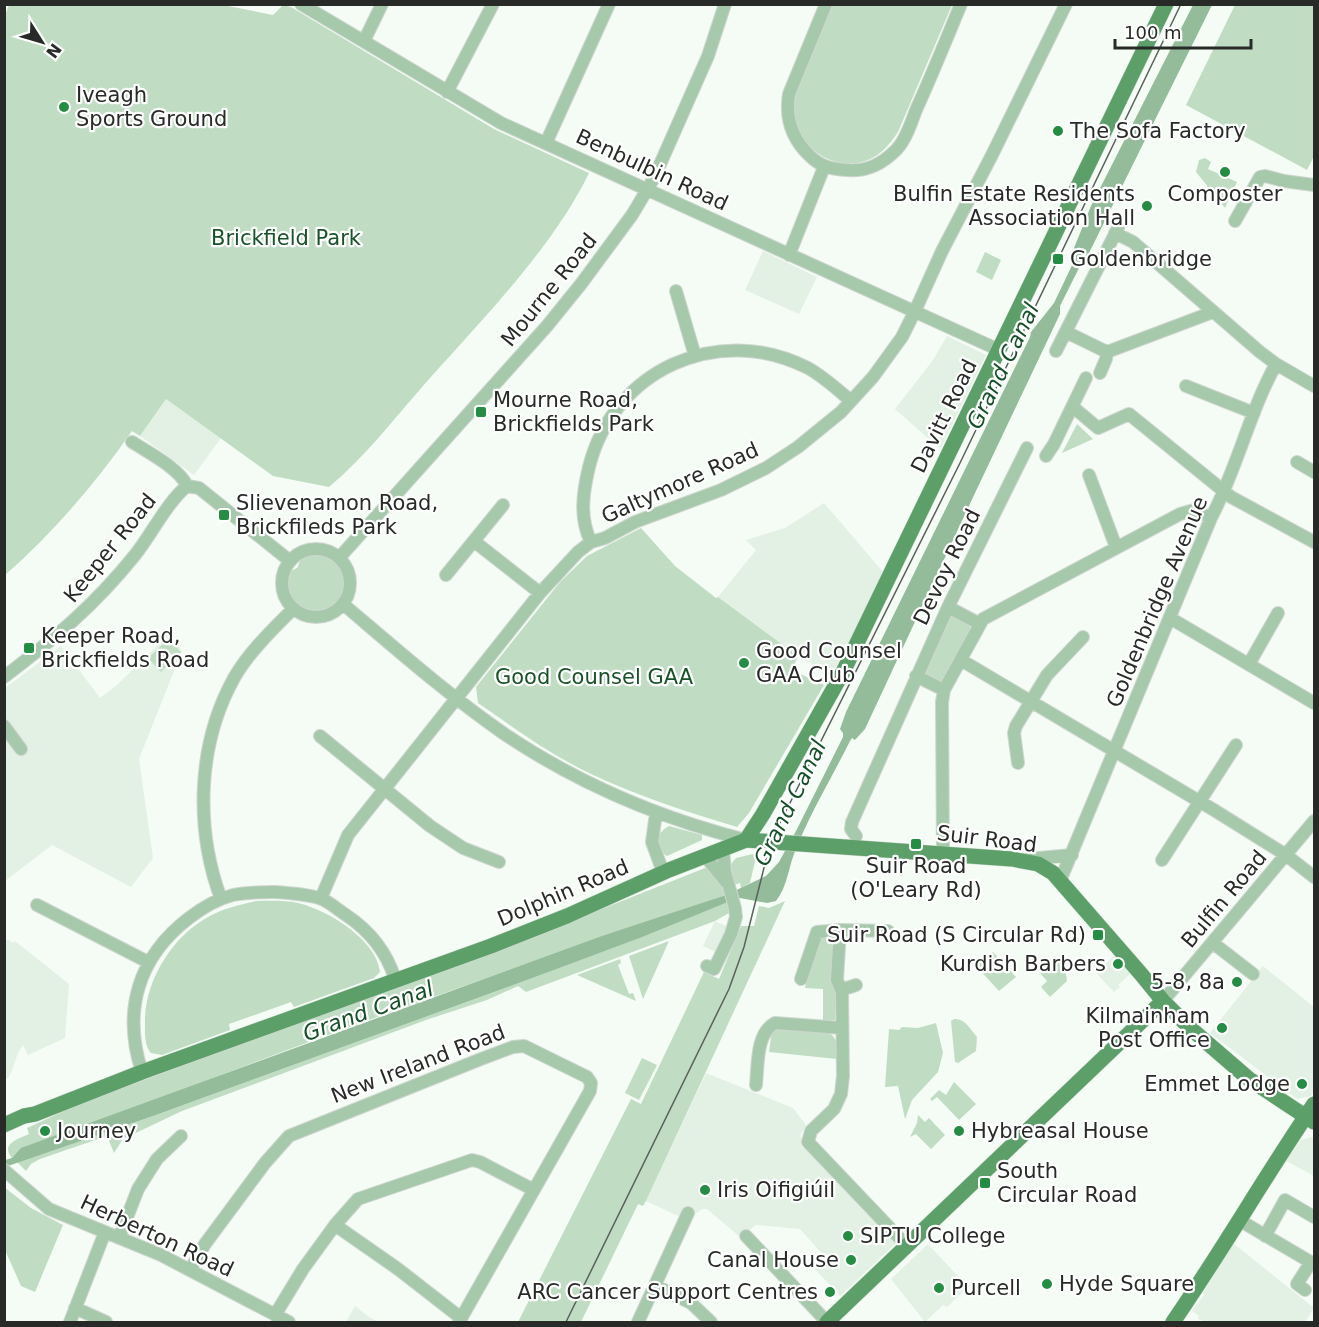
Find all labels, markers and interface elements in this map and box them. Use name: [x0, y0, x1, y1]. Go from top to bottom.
north arrow: [12, 12, 72, 72]
scale bar: [1115, 12, 1252, 50]
text: 100 m: [1124, 22, 1182, 43]
text: N: [42, 40, 65, 62]
place label: Iveagh Sports Ground: [76, 83, 227, 131]
marker: Iveagh Sports Ground: [57, 100, 71, 114]
place label: The Sofa Factory: [1069, 119, 1246, 143]
street label: Benbulbin Road: [572, 124, 732, 216]
marker: The Sofa Factory: [1051, 124, 1065, 138]
marker: Composter: [1218, 165, 1232, 179]
place label: Bulfin Estate Residents Association Hall: [893, 182, 1135, 230]
place label: Composter: [1168, 182, 1283, 206]
marker: Bulfin Estate Residents Association Hall: [1140, 199, 1154, 213]
park label: Brickfield Park: [211, 226, 362, 250]
street label: Mourne Road: [496, 229, 602, 351]
place label: Goldenbridge: [1070, 247, 1212, 271]
marker: Goldenbridge: [1051, 252, 1065, 266]
water label: Grand Canal: [962, 299, 1044, 433]
street label: Davitt Road: [906, 355, 982, 477]
place label: Mourne Road, Brickfields Park: [493, 388, 655, 436]
marker: Mourne Road, Brickfields Park: [474, 405, 488, 419]
street label: Galtymore Road: [598, 438, 762, 528]
street label: Keeper Road: [59, 489, 161, 607]
place label: Slievenamon Road, Brickfileds Park: [236, 491, 438, 539]
street label: Goldenbridge Avenue: [1102, 493, 1212, 711]
street label: Devoy Road: [909, 505, 985, 629]
marker: Slievenamon Road, Brickfileds Park: [217, 508, 231, 522]
place label: Keeper Road, Brickfields Road: [41, 624, 209, 672]
place label: Good Counsel GAA Club: [756, 639, 902, 687]
marker: Keeper Road, Brickfields Road: [22, 641, 36, 655]
marker: Good Counsel GAA Club: [737, 656, 751, 670]
park label: Good Counsel GAA: [495, 665, 694, 689]
water label: Grand Canal: [749, 736, 831, 870]
street label: Suir Road: [936, 821, 1038, 857]
marker: Suir Road (O'Leary Rd): [909, 837, 923, 851]
street label: Bulfin Road: [1176, 846, 1272, 952]
place label: Suir Road (O'Leary Rd): [850, 854, 982, 902]
street label: Dolphin Road: [494, 855, 632, 931]
place label: Suir Road (S Circular Rd): [827, 923, 1086, 947]
marker: Suir Road (S Circular Rd): [1091, 928, 1105, 942]
place label: Kurdish Barbers: [940, 952, 1106, 976]
marker: Kurdish Barbers: [1111, 957, 1125, 971]
place label: 5-8, 8a: [1151, 970, 1225, 994]
marker: 5-8, 8a: [1230, 975, 1244, 989]
water label: Grand Canal: [299, 976, 437, 1046]
place label: Kilmainham Post Office: [1085, 1004, 1210, 1052]
street label: New Ireland Road: [328, 1020, 508, 1108]
marker: Kilmainham Post Office: [1215, 1021, 1229, 1035]
place label: Emmet Lodge: [1144, 1072, 1290, 1096]
marker: Emmet Lodge: [1295, 1077, 1309, 1091]
place label: Journey: [55, 1119, 136, 1143]
place label: Hybreasal House: [971, 1119, 1149, 1143]
marker: Journey: [38, 1124, 52, 1138]
marker: Hybreasal House: [952, 1124, 966, 1138]
place label: South Circular Road: [997, 1159, 1137, 1207]
marker: South Circular Road: [978, 1176, 992, 1190]
place label: Iris Oifigiúil: [717, 1178, 835, 1202]
marker: Iris Oifigiúil: [698, 1183, 712, 1197]
street label: Herberton Road: [77, 1190, 237, 1282]
place label: SIPTU College: [860, 1224, 1005, 1248]
marker: SIPTU College: [841, 1229, 855, 1243]
place label: Canal House: [707, 1248, 839, 1272]
marker: Canal House: [844, 1253, 858, 1267]
place label: Hyde Square: [1059, 1272, 1194, 1296]
place label: Purcell: [951, 1276, 1021, 1300]
marker: Hyde Square: [1040, 1277, 1054, 1291]
place label: ARC Cancer Support Centres: [517, 1280, 818, 1304]
marker: Purcell: [932, 1281, 946, 1295]
marker: ARC Cancer Support Centres: [823, 1285, 837, 1299]

